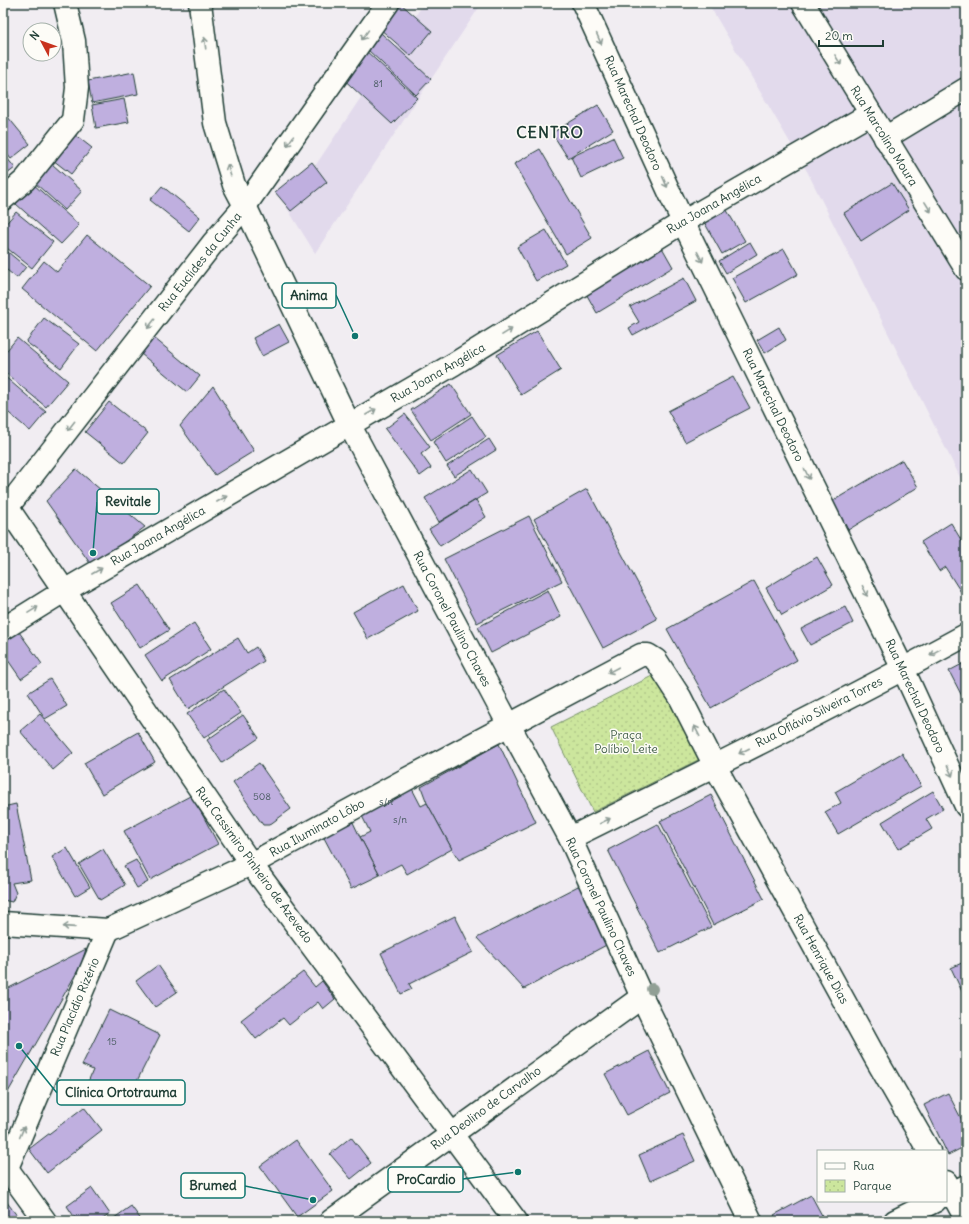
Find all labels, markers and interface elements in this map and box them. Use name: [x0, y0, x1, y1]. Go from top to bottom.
north arrow: [22, 22, 62, 62]
scale bar: [819, 22, 883, 48]
text: N: [27, 28, 42, 43]
text: 20 m: [825, 28, 853, 43]
one-way arrow: [361, 29, 369, 40]
one-way arrow: [596, 32, 603, 44]
one-way arrow: [201, 37, 209, 50]
street label: Rua Marechal Deodoro: [601, 53, 666, 173]
one-way arrow: [834, 54, 842, 66]
house number: 81: [373, 77, 383, 90]
street label: Rua Marcolino Moura: [848, 83, 921, 189]
district label: CENTRO: [516, 122, 584, 142]
one-way arrow: [286, 135, 294, 146]
one-way arrow: [225, 164, 232, 177]
street label: Rua Joana Angélica: [664, 170, 764, 237]
one-way arrow: [662, 176, 669, 188]
one-way arrow: [924, 201, 932, 213]
street label: Rua Euclides da Cunha: [155, 209, 244, 314]
one-way arrow: [697, 251, 704, 263]
callout: Anima: [282, 283, 336, 308]
text: Anima: [290, 287, 328, 304]
one-way arrow: [146, 318, 155, 329]
one-way arrow: [501, 327, 513, 335]
street label: Rua Joana Angélica: [388, 339, 488, 406]
street label: Rua Marechal Deodoro: [739, 346, 808, 464]
one-way arrow: [364, 408, 376, 416]
one-way arrow: [67, 421, 75, 432]
one-way arrow: [804, 468, 811, 480]
callout: Revitale: [97, 489, 159, 514]
text: Revitale: [105, 493, 151, 510]
one-way arrow: [216, 494, 228, 502]
street label: Rua Joana Angélica: [108, 502, 208, 569]
street label: Rua Coronel Paulino Chaves: [410, 548, 495, 689]
one-way arrow: [91, 567, 103, 575]
one-way arrow: [861, 584, 869, 596]
one-way arrow: [27, 605, 39, 613]
street label: Rua Marechal Deodoro: [882, 636, 949, 755]
one-way arrow: [929, 649, 941, 656]
one-way arrow: [607, 667, 619, 674]
street label: Rua Oflávio Silveira Torres: [753, 673, 885, 750]
one-way arrow: [693, 725, 700, 737]
park label: Praça Políbio Leite: [594, 727, 658, 756]
one-way arrow: [738, 748, 750, 755]
one-way arrow: [947, 765, 954, 777]
street label: Rua Cassimiro Pinheiro de Azevedo: [193, 784, 316, 946]
house number: 508: [253, 790, 271, 803]
street label: Rua Iluminato Lôbo: [267, 795, 367, 860]
house number: s/n: [379, 795, 393, 808]
house number: s/n: [393, 813, 407, 826]
one-way arrow: [599, 816, 611, 824]
street label: Rua Coronel Paulino Chaves: [563, 835, 640, 979]
street label: Rua Henrique Dias: [791, 911, 852, 1006]
one-way arrow: [63, 924, 76, 931]
street label: Rua Placídio Rizério: [47, 955, 102, 1058]
house number: 15: [107, 1035, 117, 1048]
street label: Rua Deolino de Carvalho: [428, 1062, 544, 1153]
callout: Clínica Ortotrauma: [57, 1080, 185, 1105]
text: Clínica Ortotrauma: [65, 1084, 178, 1101]
one-way arrow: [19, 1127, 26, 1139]
legend: [817, 1150, 947, 1202]
text: Rua: [853, 1158, 875, 1173]
callout: ProCardio: [388, 1167, 463, 1192]
text: ProCardio: [396, 1171, 456, 1188]
callout: Brumed: [181, 1173, 245, 1198]
text: Brumed: [189, 1177, 237, 1194]
text: Parque: [853, 1178, 892, 1193]

